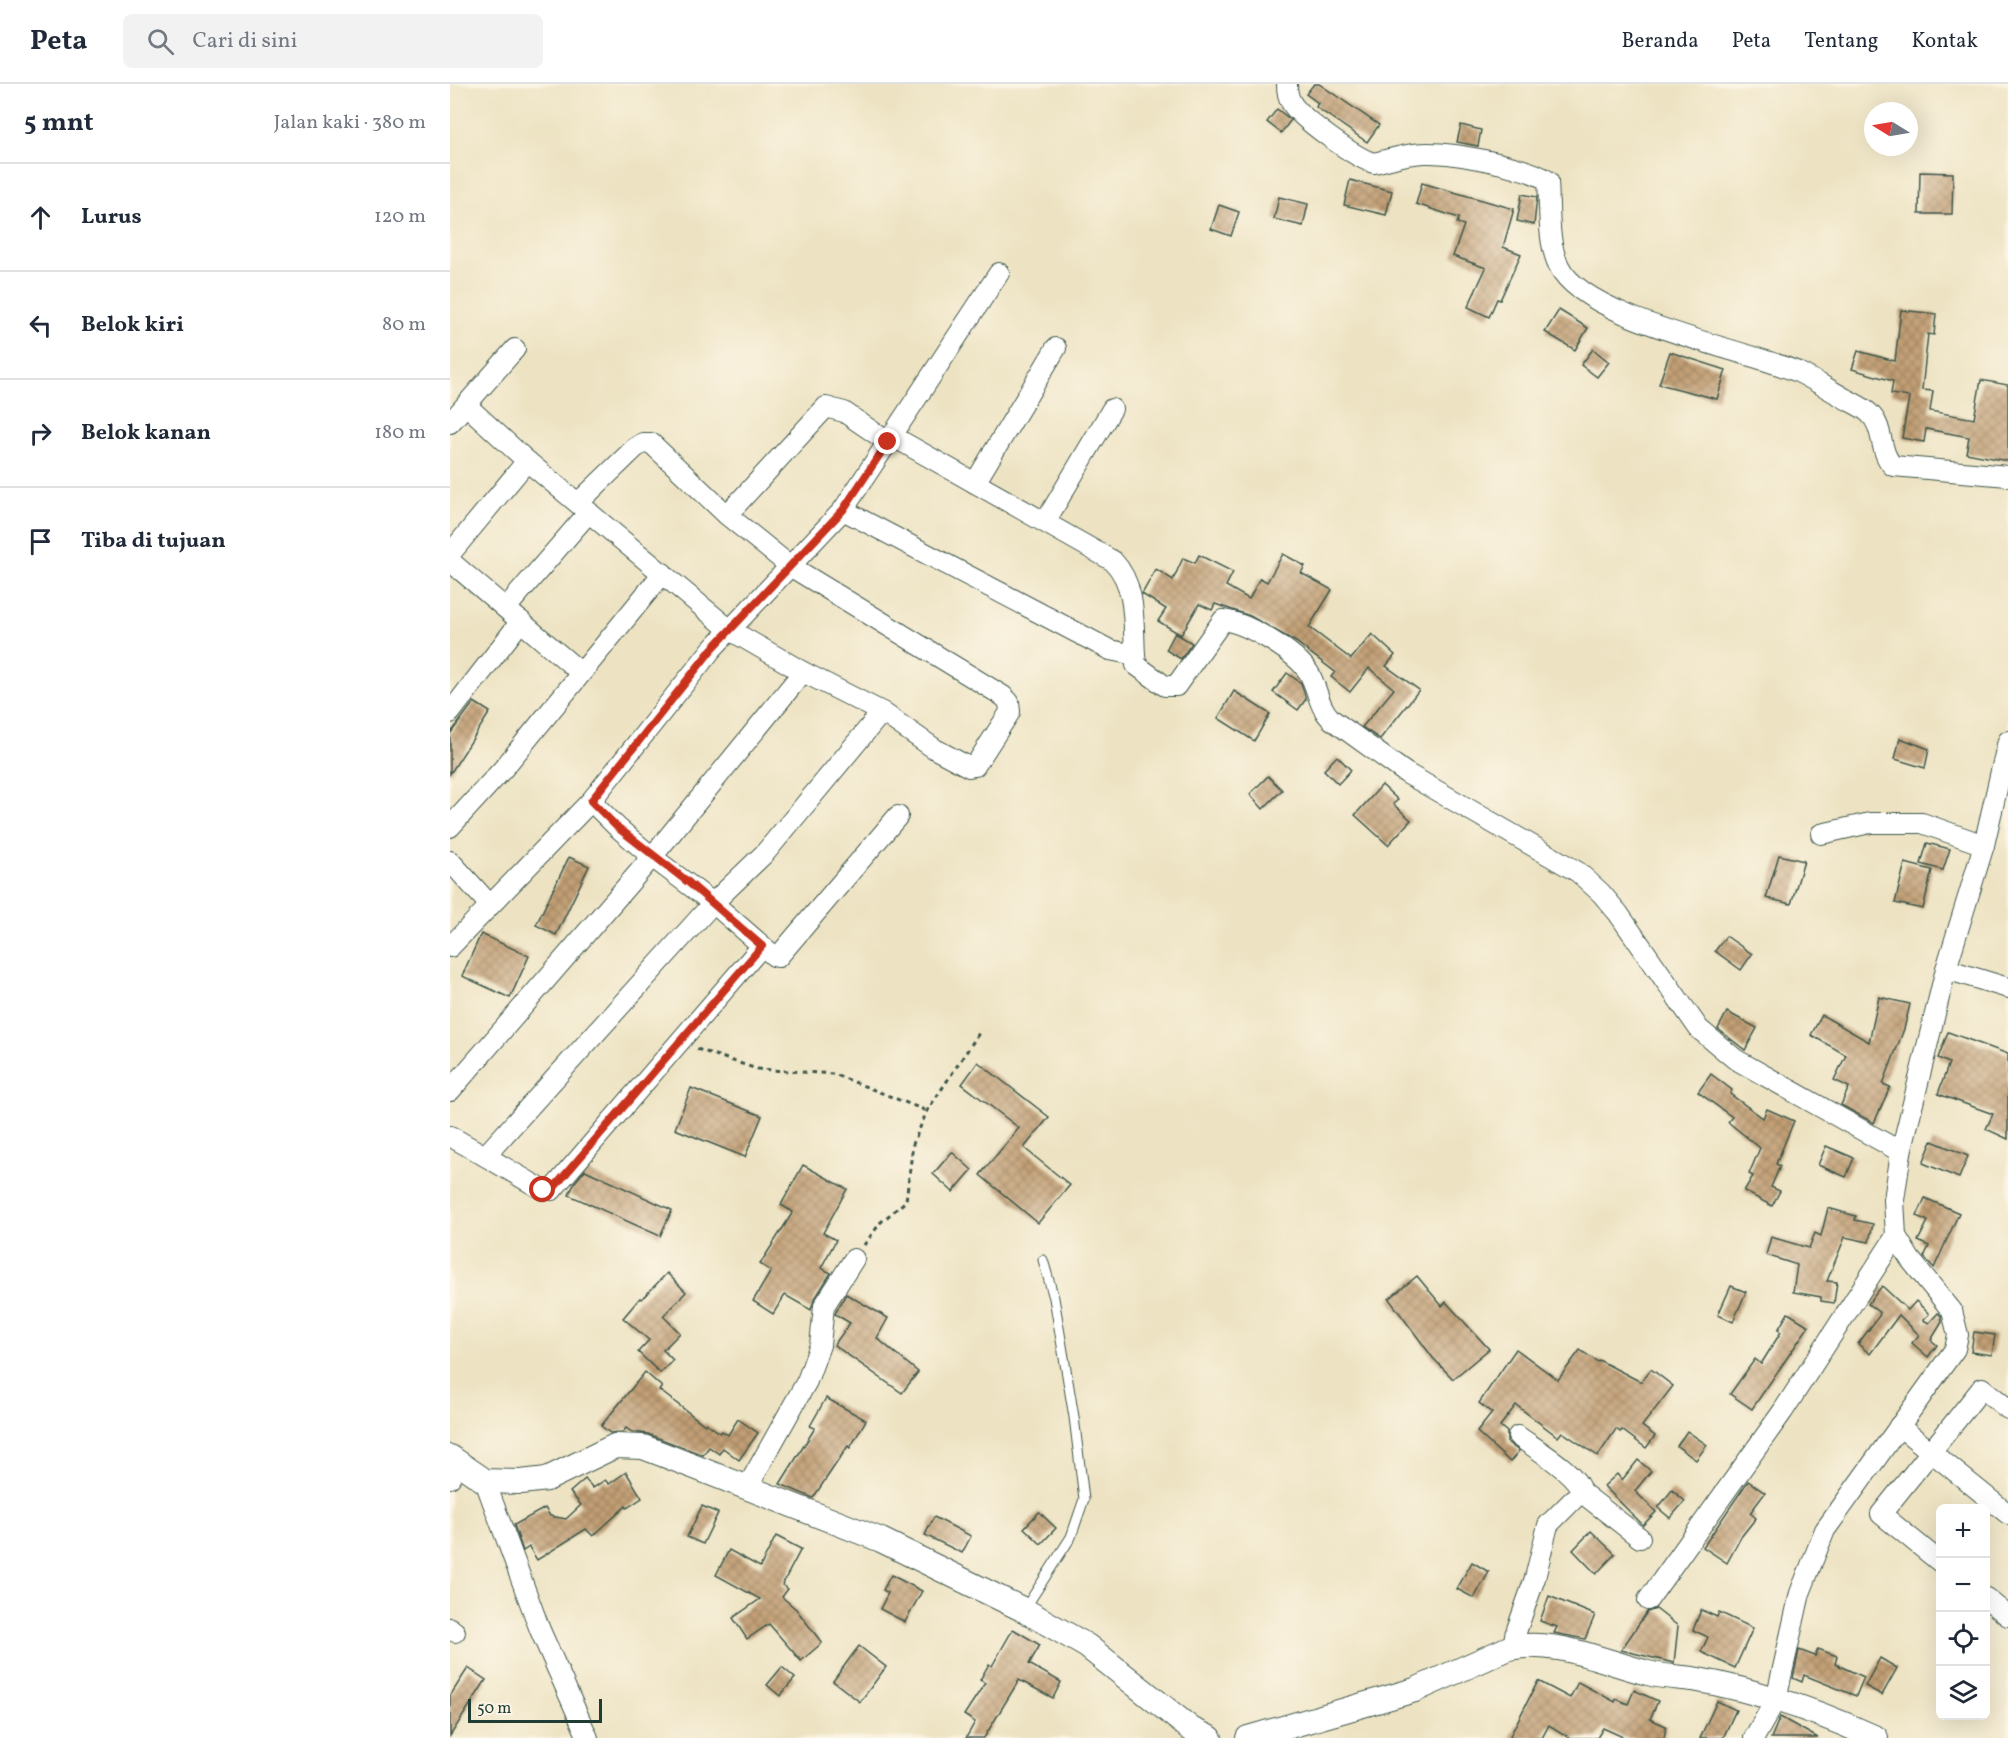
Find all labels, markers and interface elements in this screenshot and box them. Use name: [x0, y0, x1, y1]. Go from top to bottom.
search box: [123, 14, 543, 68]
text: Peta: [30, 22, 87, 61]
icon: search: [144, 25, 177, 58]
text: Cari di sini: [192, 26, 297, 57]
text: Beranda: [1621, 27, 1699, 56]
text: Peta: [1732, 27, 1771, 56]
text: Tentang: [1804, 27, 1879, 56]
text: Kontak: [1912, 27, 1978, 56]
north arrow: [1864, 102, 1918, 156]
text: 5 mnt: [24, 105, 94, 141]
text: Jalan kaki · 380 m: [274, 109, 426, 137]
icon: ahead: [24, 201, 57, 234]
text: Lurus: [81, 202, 142, 233]
text: 120 m: [374, 203, 426, 231]
icon: left: [24, 309, 57, 342]
text: Belok kiri: [81, 310, 184, 341]
text: 80 m: [382, 311, 426, 339]
icon: right: [24, 417, 57, 450]
text: Belok kanan: [81, 418, 211, 449]
text: 180 m: [374, 419, 426, 447]
route end: [874, 428, 900, 454]
icon: arrive: [24, 525, 57, 558]
text: Tiba di tujuan: [81, 526, 226, 557]
route start: [529, 1176, 555, 1202]
map controls: [1936, 1504, 1990, 1720]
button: +: [1936, 1504, 1990, 1558]
button: −: [1936, 1558, 1990, 1612]
button: locate: [1936, 1612, 1990, 1666]
button: layers: [1936, 1666, 1990, 1720]
scale bar: [468, 1696, 602, 1724]
text: 50 m: [477, 1698, 511, 1720]

